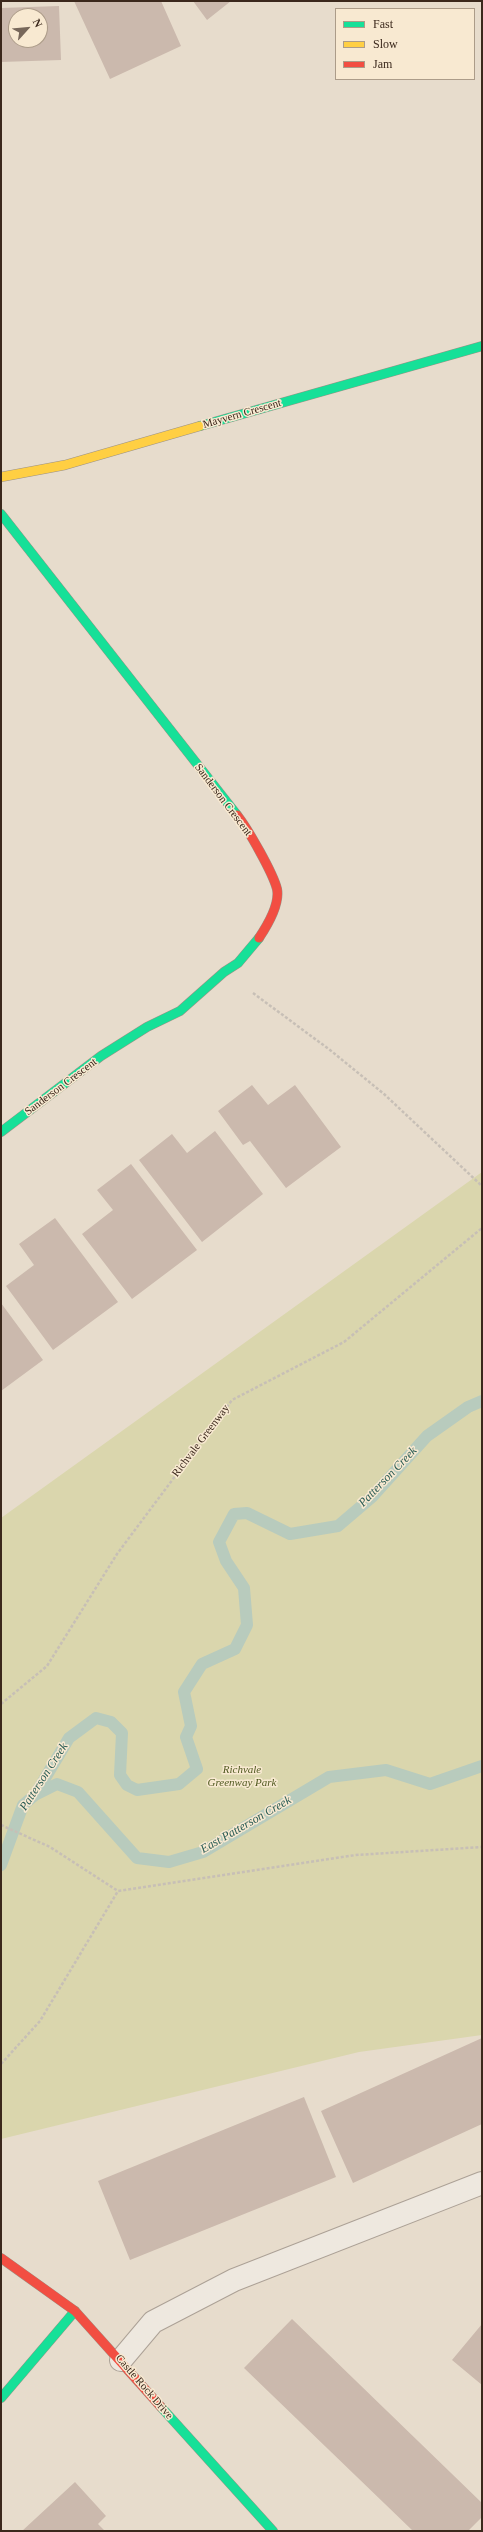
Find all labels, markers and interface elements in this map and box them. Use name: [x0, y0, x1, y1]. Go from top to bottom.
north arrow: [8, 8, 48, 48]
legend: [335, 8, 475, 80]
text: N: [31, 17, 45, 29]
text: Fast: [373, 17, 393, 31]
text: Slow: [373, 37, 398, 51]
text: Jam: [373, 57, 392, 71]
street label: Mayvern Crescent: [201, 397, 283, 431]
street label: Sanderson Crescent: [192, 761, 254, 839]
street label: Sanderson Crescent: [22, 1056, 100, 1118]
street label: Richvale Greenway: [170, 1402, 232, 1480]
water label: Patterson Creek: [356, 1444, 420, 1510]
water label: Patterson Creek: [17, 1740, 71, 1814]
park label: Richvale Greenway Park: [208, 1763, 276, 1789]
water label: East Patterson Creek: [198, 1793, 294, 1857]
street label: Castle Rock Drive: [112, 2352, 176, 2422]

